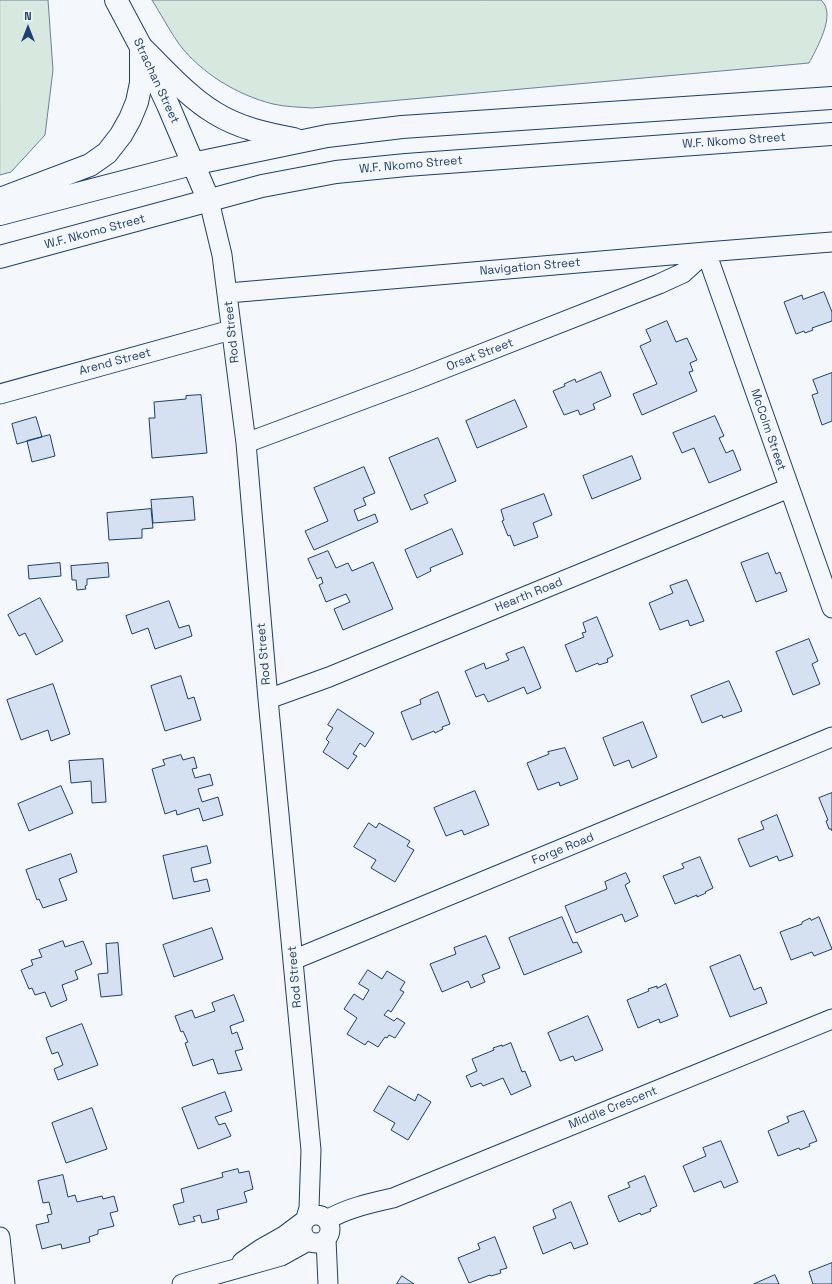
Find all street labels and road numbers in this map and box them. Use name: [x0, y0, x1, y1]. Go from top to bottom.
street label: Strachan Street: [130, 36, 182, 126]
street label: W.F. Nkomo Street: [682, 130, 786, 152]
street label: W.F. Nkomo Street: [359, 153, 463, 177]
street label: W.F. Nkomo Street: [43, 212, 147, 252]
street label: Navigation Street: [479, 255, 581, 279]
street label: Rod Street: [222, 300, 242, 364]
street label: Orsat Street: [445, 336, 515, 374]
street label: Arend Street: [77, 345, 153, 379]
street label: McColm Street: [747, 387, 789, 473]
street label: Hearth Road: [493, 575, 565, 615]
street label: Rod Street: [254, 622, 274, 686]
street label: Forge Road: [530, 830, 596, 868]
street label: Rod Street: [285, 945, 305, 1009]
street label: Middle Crescent: [567, 1084, 659, 1132]

